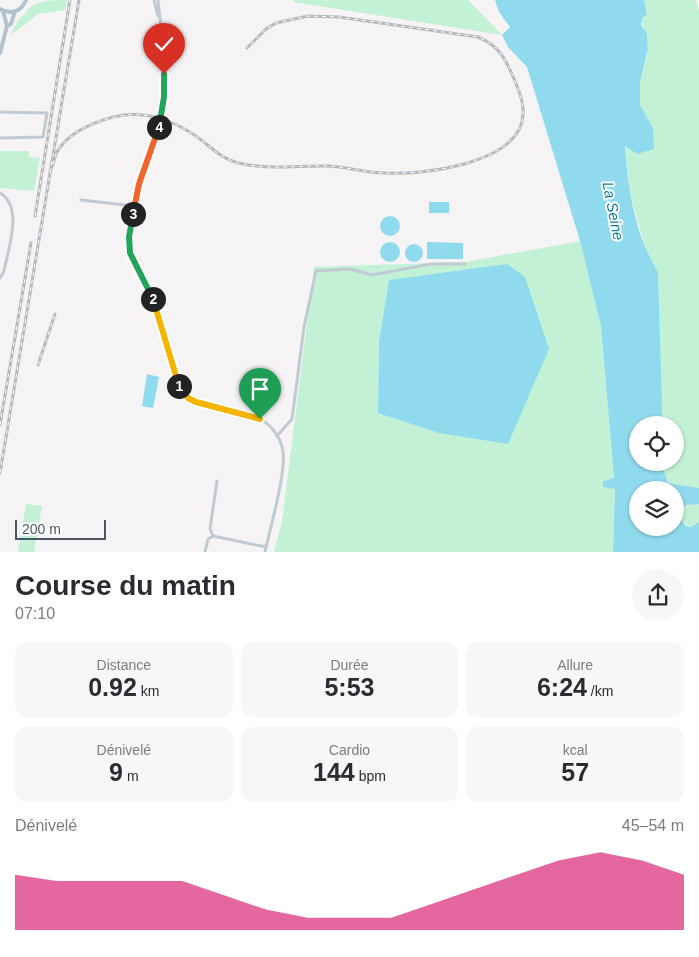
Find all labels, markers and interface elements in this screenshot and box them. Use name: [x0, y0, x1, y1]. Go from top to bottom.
pin: [143, 23, 185, 74]
icon: check: [150, 30, 178, 58]
pin: 4: [146, 114, 172, 140]
text: 4: [156, 119, 163, 135]
water label: La Seine: [599, 180, 627, 242]
pin: 3: [120, 202, 146, 226]
text: 3: [130, 206, 137, 222]
pin: 2: [140, 286, 166, 312]
text: 2: [150, 291, 157, 307]
pin: [239, 368, 281, 419]
pin: 1: [166, 374, 192, 398]
icon: arrive: [246, 375, 274, 403]
text: 1: [176, 378, 183, 394]
map controls: [629, 416, 684, 536]
button: locate: [629, 416, 684, 471]
button: layers: [629, 481, 684, 536]
scale bar: [15, 517, 106, 540]
text: 200 m: [22, 521, 61, 537]
button: share: [632, 569, 684, 621]
text: Course du matin: [15, 570, 236, 601]
text: 07:10: [15, 605, 55, 622]
text: Distance: [97, 657, 151, 673]
text: Durée: [330, 657, 369, 673]
text: Allure: [557, 657, 593, 673]
text: 0.92: [88, 673, 137, 701]
text: 5:53: [324, 673, 375, 701]
text: 6:24: [537, 673, 587, 701]
text: km: [137, 683, 159, 699]
text: /km: [587, 683, 613, 699]
text: Dénivelé: [97, 742, 151, 758]
text: Cardio: [329, 742, 370, 758]
text: kcal: [563, 742, 588, 758]
text: 9: [109, 758, 123, 786]
text: 144: [313, 758, 355, 786]
text: 57: [561, 758, 589, 786]
text: m: [123, 768, 139, 784]
text: bpm: [355, 768, 386, 784]
text: Dénivelé: [15, 817, 77, 834]
text: 45–54 m: [622, 817, 684, 834]

